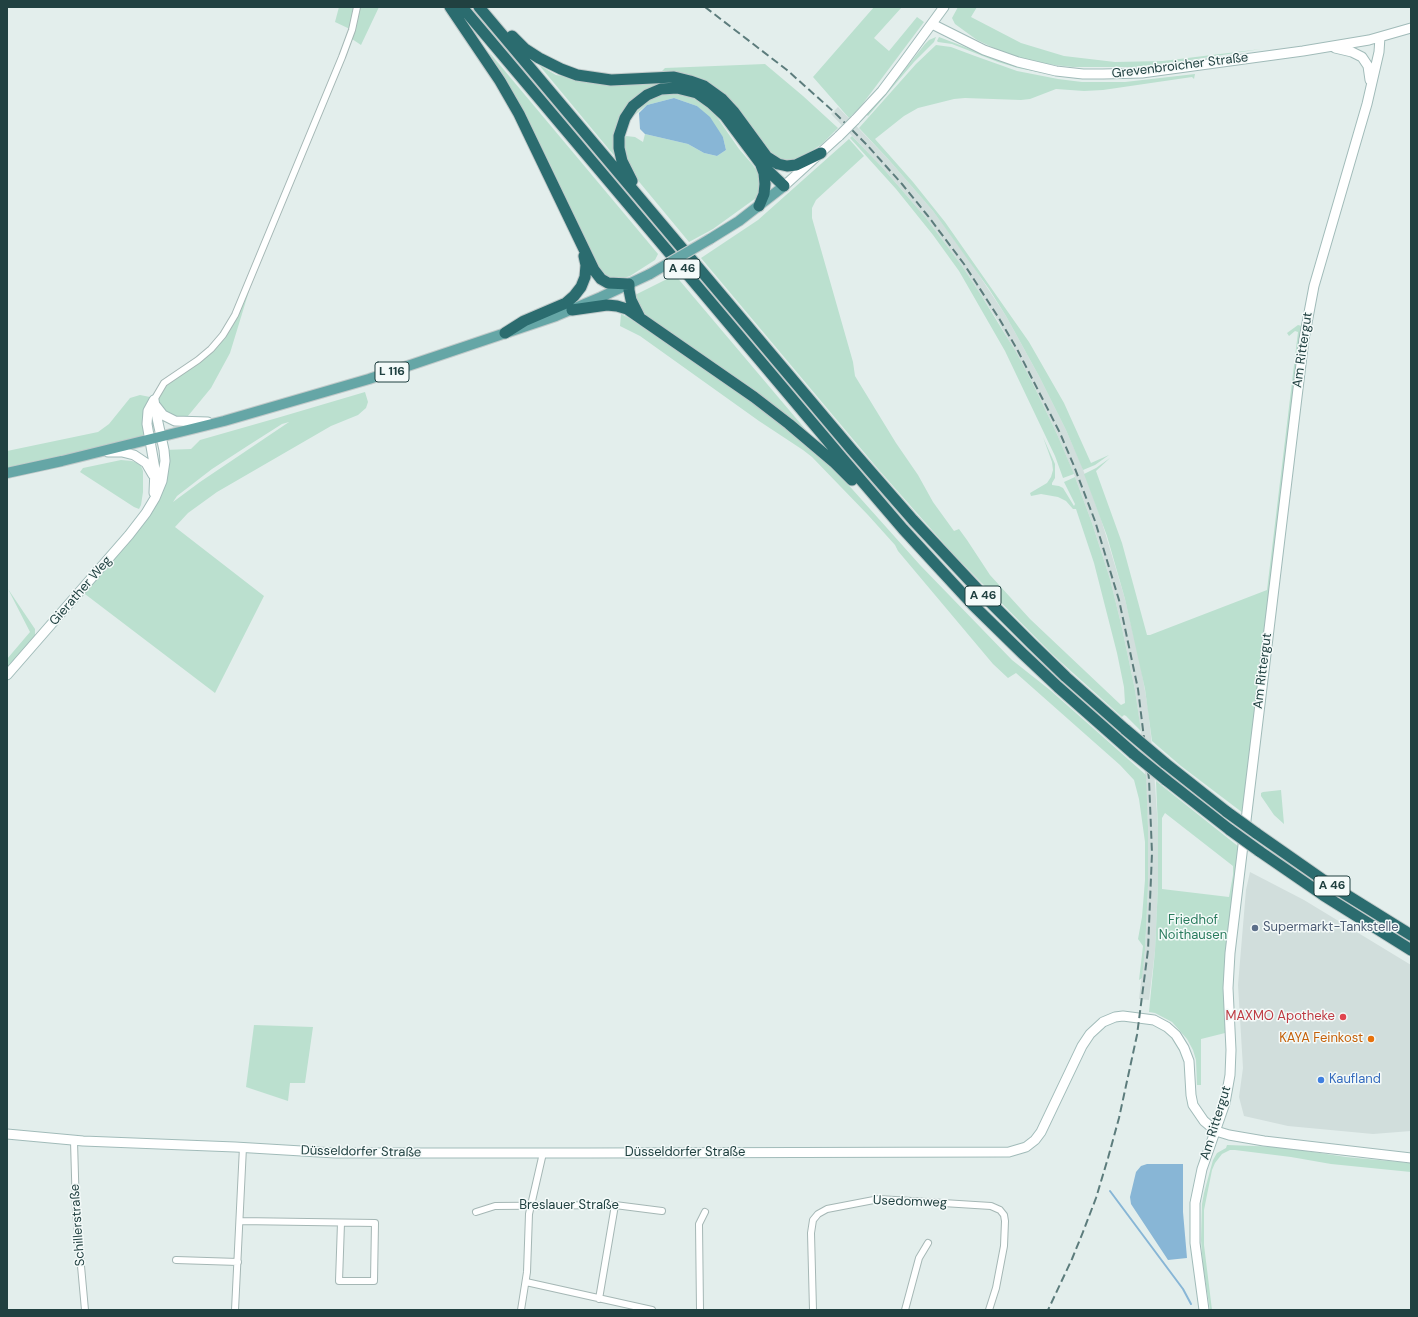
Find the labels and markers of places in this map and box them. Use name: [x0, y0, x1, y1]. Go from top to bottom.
place label: Supermarkt-Tankstelle: [1263, 920, 1399, 936]
marker: Supermarkt-Tankstelle: [1250, 923, 1260, 933]
place label: MAXMO Apotheke: [1226, 1009, 1335, 1025]
marker: MAXMO Apotheke: [1338, 1012, 1348, 1022]
place label: KAYA Feinkost: [1279, 1031, 1363, 1047]
marker: KAYA Feinkost: [1366, 1034, 1376, 1044]
place label: Kaufland: [1329, 1072, 1381, 1088]
marker: Kaufland: [1316, 1075, 1326, 1085]

